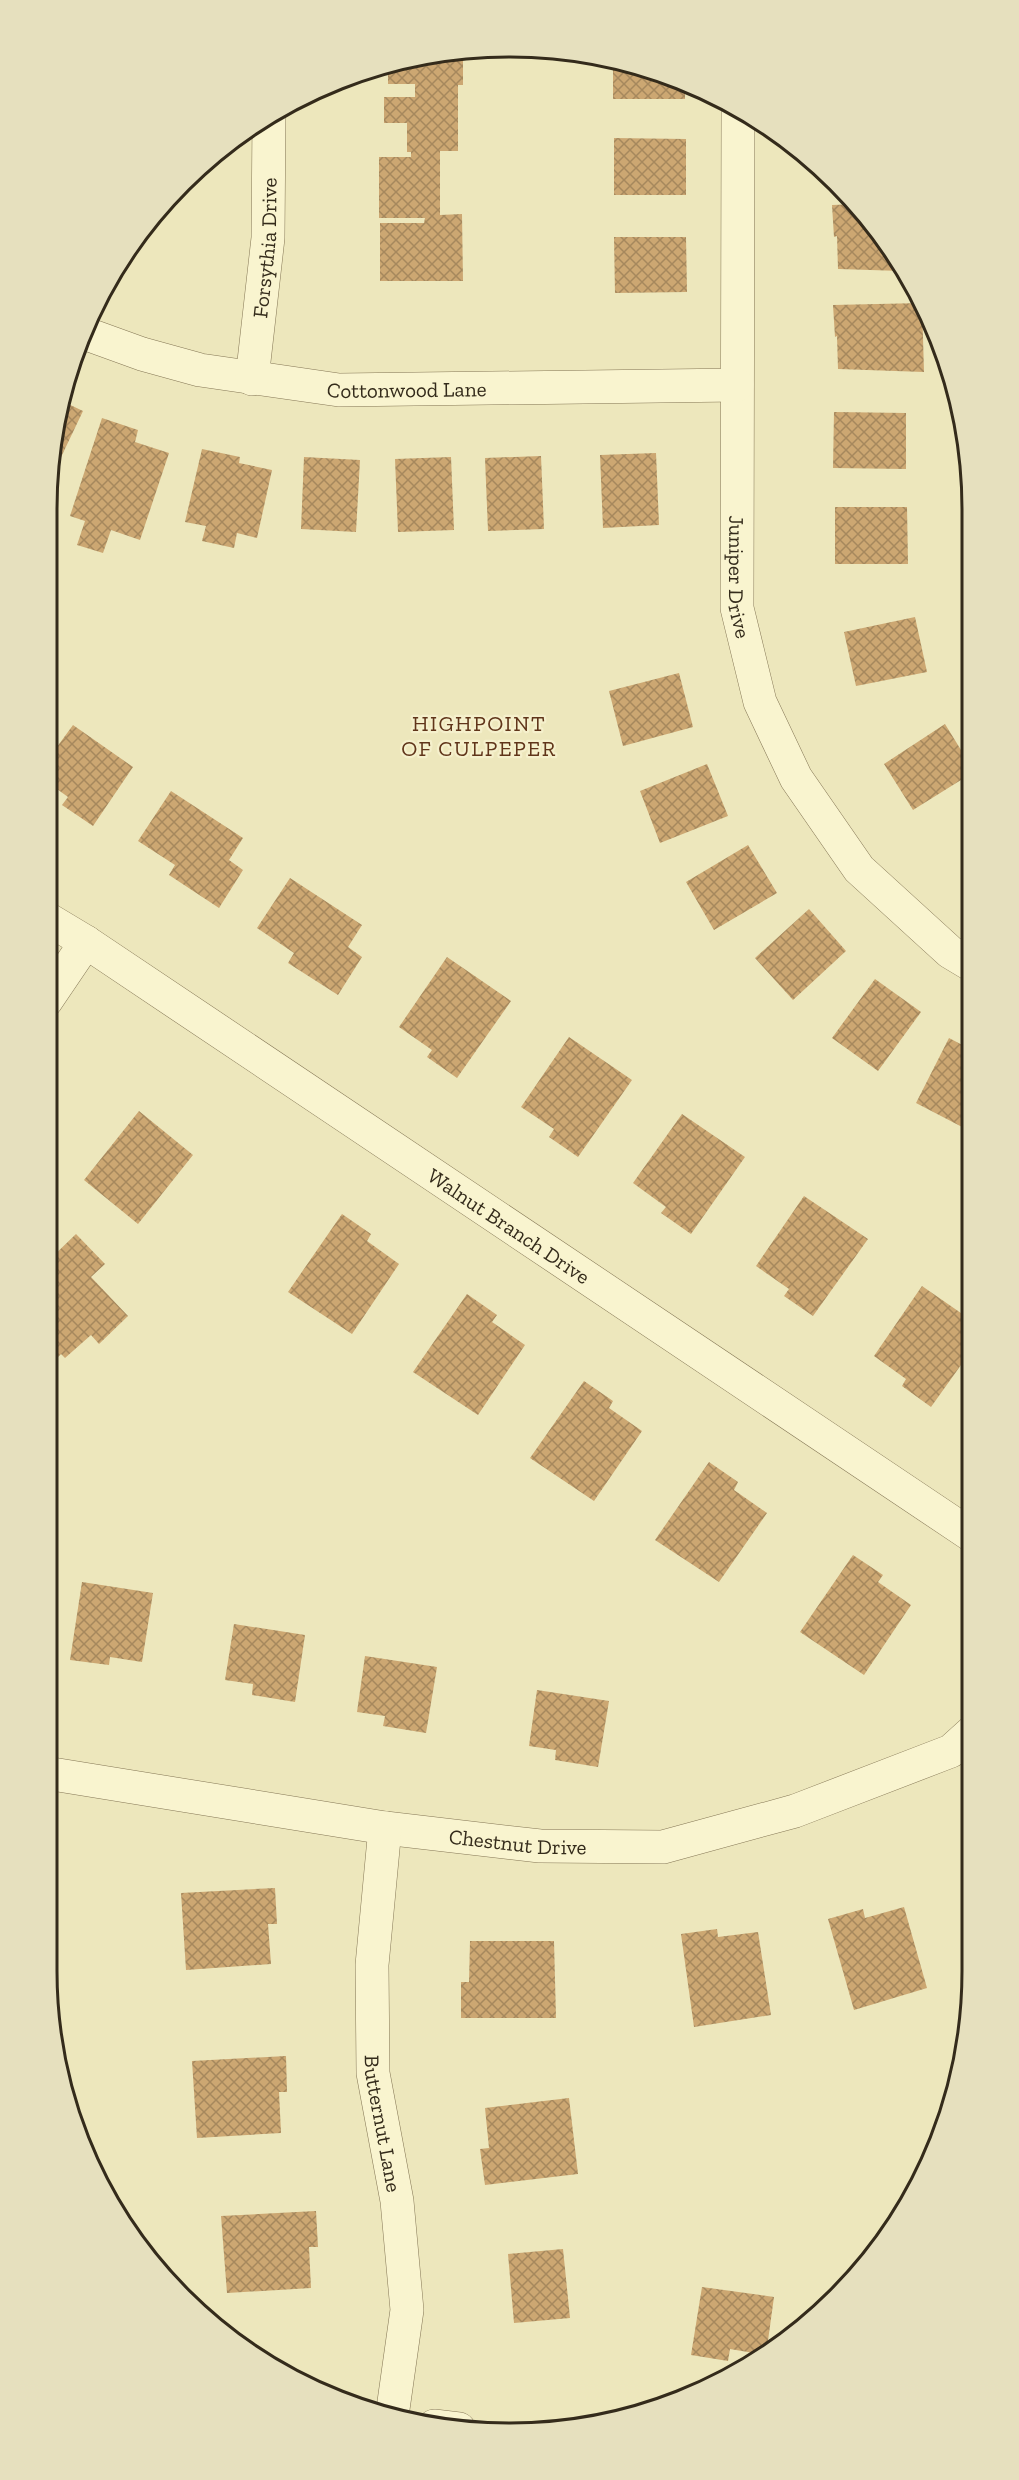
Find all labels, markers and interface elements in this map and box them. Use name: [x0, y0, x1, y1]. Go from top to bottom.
street label: Forsythia Drive: [247, 177, 281, 319]
street label: Cottonwood Lane: [325, 376, 487, 403]
street label: Juniper Drive: [724, 515, 756, 641]
district label: HIGHPOINT OF CULPEPER: [401, 710, 557, 762]
street label: Walnut Branch Drive: [423, 1162, 595, 1289]
street label: Chestnut Drive: [448, 1823, 587, 1859]
street label: Butternut Lane: [360, 2055, 408, 2194]

